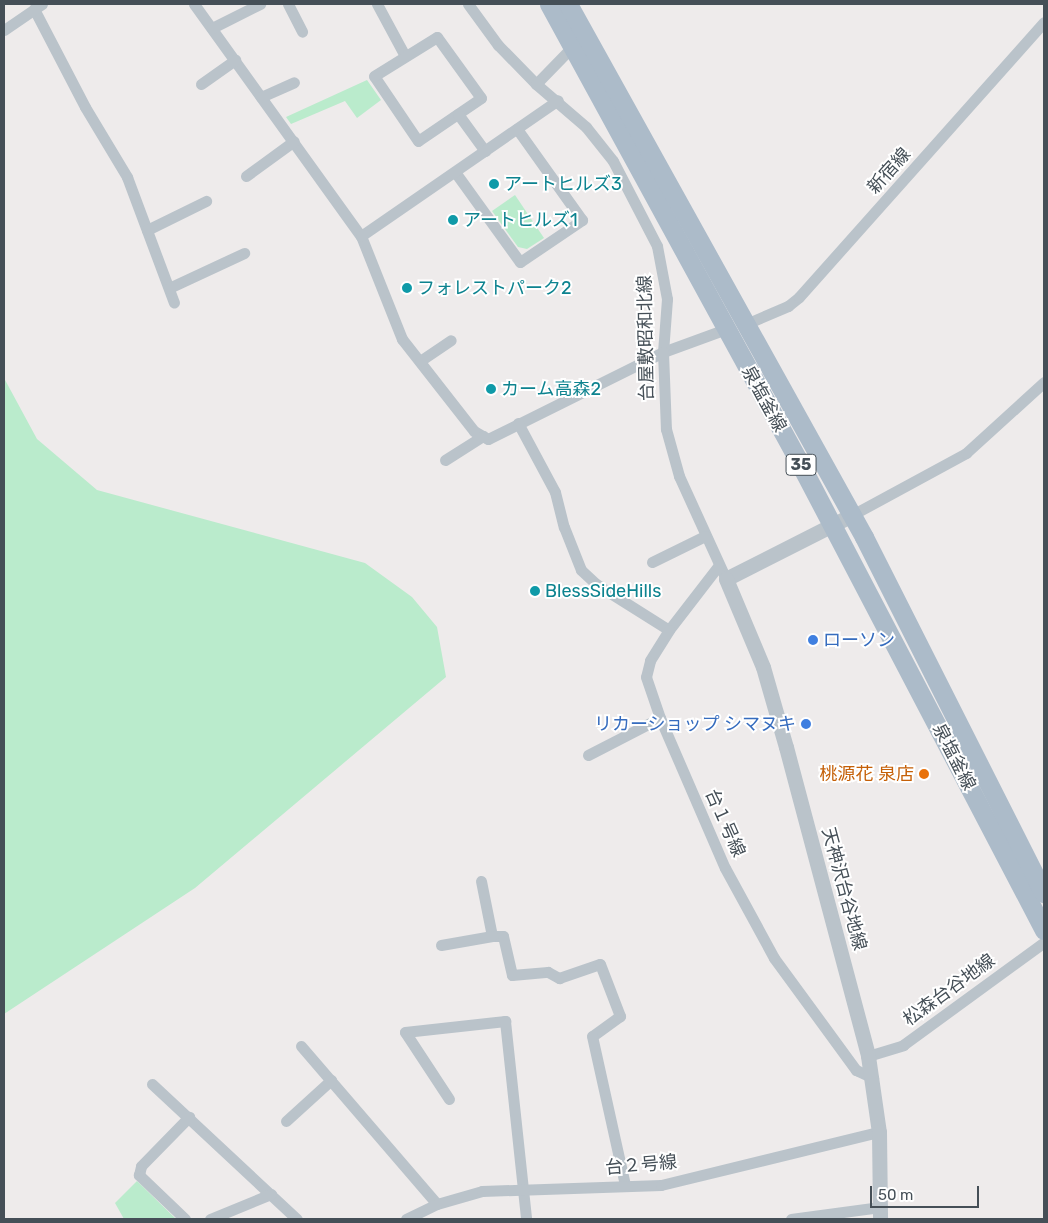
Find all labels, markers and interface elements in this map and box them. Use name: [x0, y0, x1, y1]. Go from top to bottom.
street label: 新宿線: [863, 144, 915, 198]
place label: アートヒルズ3: [504, 173, 622, 195]
marker: アートヒルズ3: [488, 178, 500, 190]
place label: アートヒルズ1: [463, 209, 578, 231]
marker: アートヒルズ1: [447, 214, 459, 226]
street label: 台屋敷昭和北線: [634, 275, 658, 401]
place label: フォレストパーク2: [417, 277, 572, 299]
marker: フォレストパーク2: [401, 282, 413, 294]
street label: 泉塩釜線: [737, 362, 791, 436]
place label: カーム高森2: [501, 378, 602, 400]
marker: カーム高森2: [485, 383, 497, 395]
road number: 35: [785, 452, 817, 478]
place label: BlessSideHills: [545, 580, 661, 602]
marker: BlessSideHills: [529, 585, 541, 597]
place label: ローソン: [823, 629, 895, 651]
marker: ローソン: [807, 634, 819, 646]
place label: リカーショップ シマヌキ: [594, 713, 796, 735]
marker: リカーショップ シマヌキ: [800, 718, 812, 730]
street label: 泉塩釜線: [928, 720, 980, 794]
place label: 桃源花 泉店: [820, 763, 914, 785]
marker: 桃源花 泉店: [918, 768, 930, 780]
street label: 台１号線: [700, 786, 750, 860]
street label: 天神沢台谷地線: [817, 825, 871, 953]
street label: 松森台谷地線: [899, 950, 999, 1030]
street label: 台２号線: [604, 1151, 678, 1179]
scale bar: [873, 1176, 982, 1208]
text: 50 m: [878, 1186, 913, 1204]

